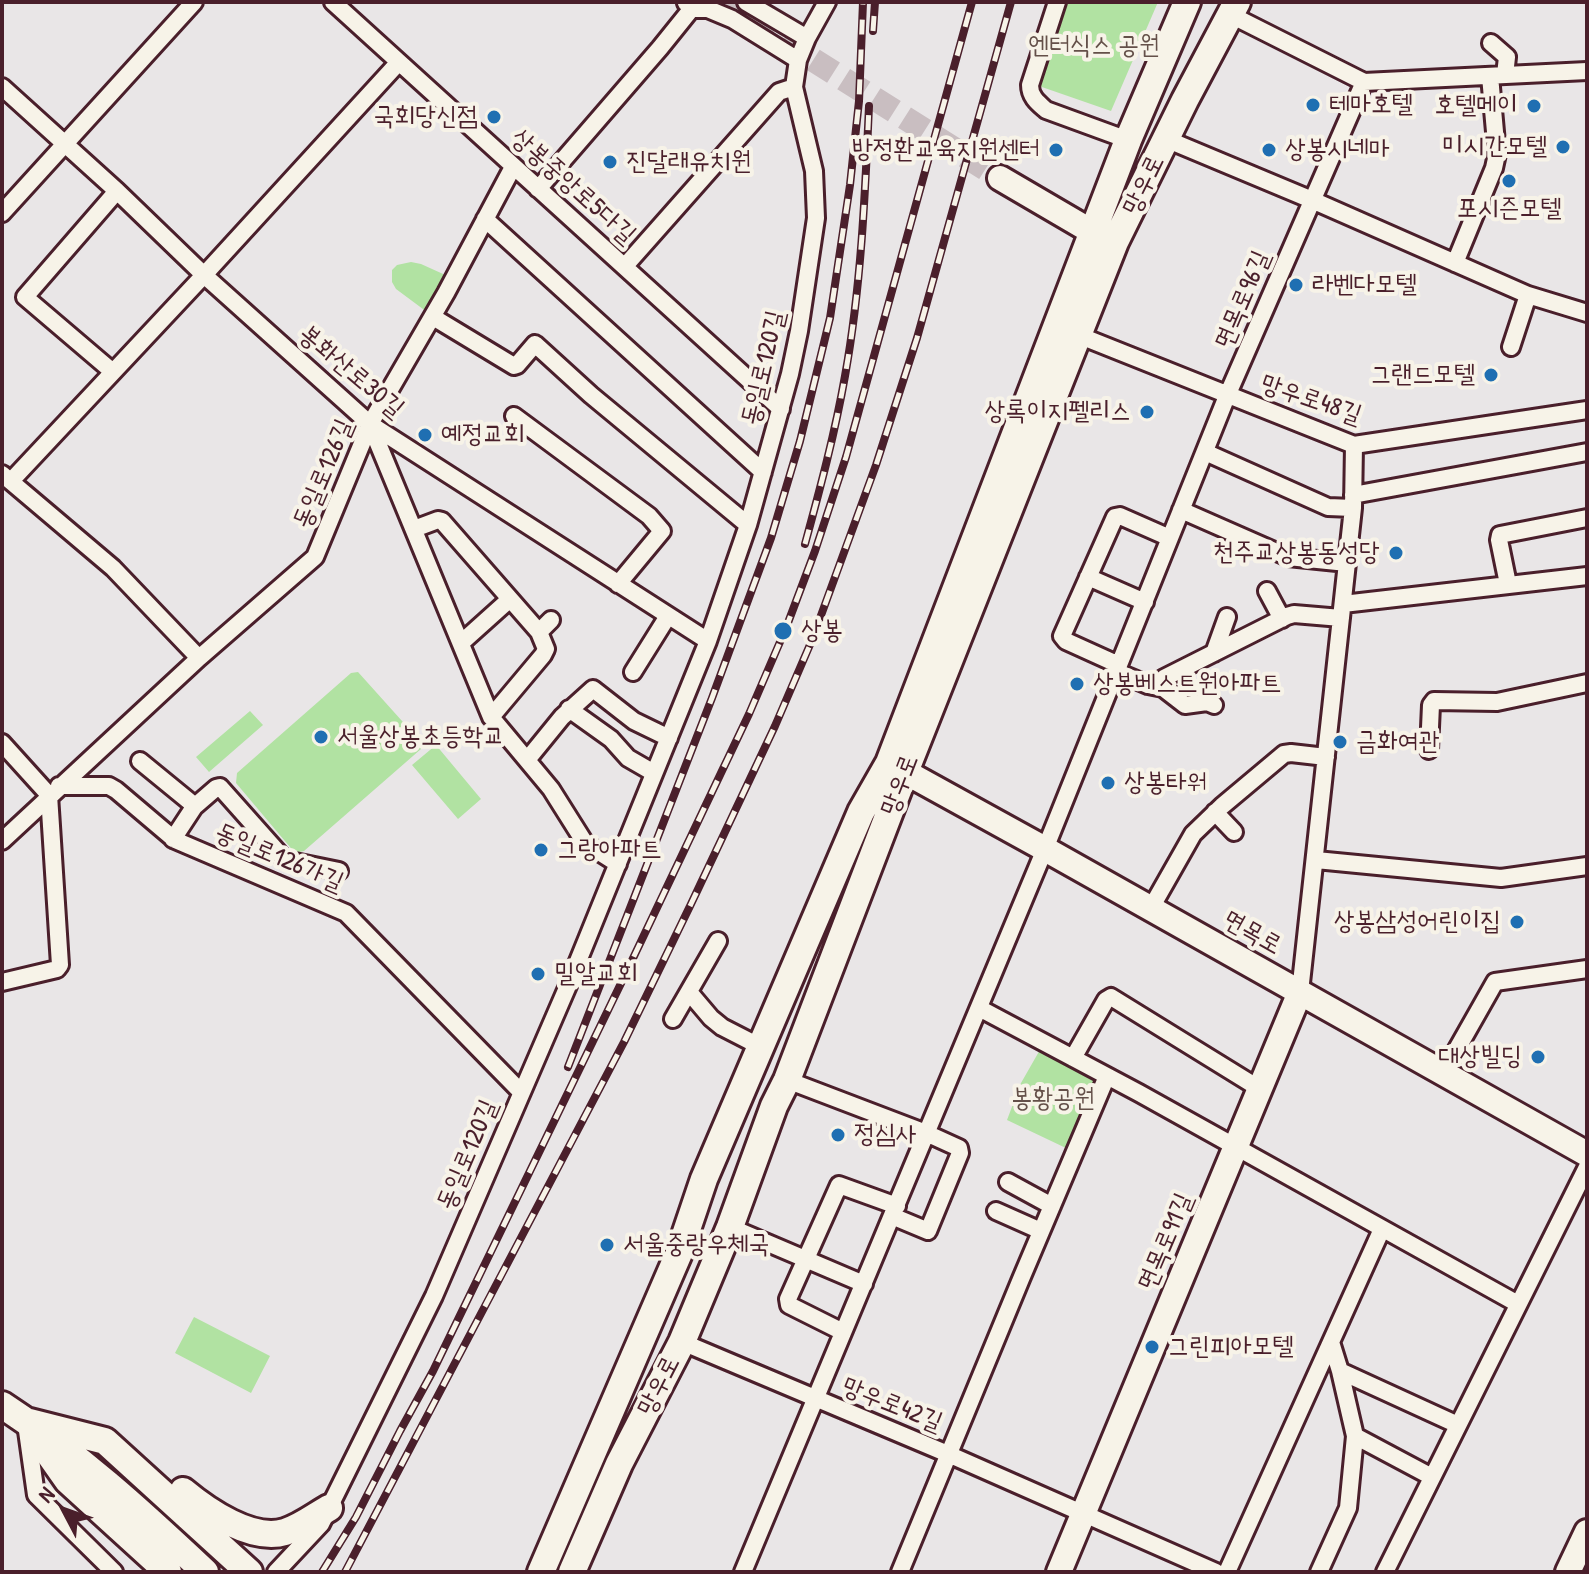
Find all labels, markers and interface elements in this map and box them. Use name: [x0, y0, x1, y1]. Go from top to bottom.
park label: 엔터식스 공원: [1028, 30, 1160, 62]
place label: 테마호텔: [1329, 89, 1413, 121]
place label: 호텔메이: [1434, 90, 1518, 122]
marker: 테마호텔: [1304, 96, 1322, 114]
marker: 호텔메이: [1525, 97, 1543, 115]
place label: 국회당신점: [373, 101, 478, 133]
marker: 국회당신점: [485, 108, 503, 126]
street label: 상봉중앙로5다길: [504, 123, 642, 251]
place label: 미시간모텔: [1442, 131, 1547, 163]
place label: 방정환교육지원센터: [852, 134, 1040, 166]
place label: 상봉시네마: [1285, 134, 1390, 166]
marker: 미시간모텔: [1554, 138, 1572, 156]
marker: 방정환교육지원센터: [1047, 141, 1065, 159]
marker: 상봉시네마: [1260, 141, 1278, 159]
place label: 진달래유치원: [626, 146, 752, 178]
street label: 망우로: [1116, 150, 1172, 220]
marker: 진달래유치원: [601, 153, 619, 171]
marker: 포시즌모텔: [1500, 172, 1518, 190]
place label: 포시즌모텔: [1457, 193, 1561, 225]
street label: 면목로96길: [1208, 246, 1278, 354]
place label: 라벤다모텔: [1312, 269, 1417, 301]
marker: 라벤다모텔: [1287, 276, 1305, 294]
street label: 동일로120길: [736, 308, 792, 428]
street label: 봉화산로30길: [292, 319, 410, 425]
place label: 그랜드모텔: [1370, 359, 1475, 391]
marker: 그랜드모텔: [1482, 366, 1500, 384]
street label: 망우로48길: [1256, 368, 1366, 432]
place label: 상록이지펠리스: [985, 396, 1131, 428]
marker: 상록이지펠리스: [1138, 403, 1156, 421]
street label: 동일로126길: [287, 415, 361, 533]
place label: 예정교회: [441, 419, 525, 451]
marker: 예정교회: [416, 426, 434, 444]
place label: 천주교상봉동성당: [1213, 537, 1380, 569]
marker: 천주교상봉동성당: [1387, 544, 1405, 562]
place label: 상봉: [801, 615, 843, 647]
marker: 상봉: [772, 620, 794, 642]
place label: 상봉베스트원아파트: [1093, 668, 1281, 700]
marker: 상봉베스트원아파트: [1068, 675, 1086, 693]
place label: 서울상봉초등학교: [337, 721, 504, 753]
place label: 금화여관: [1356, 726, 1440, 758]
marker: 서울상봉초등학교: [312, 728, 330, 746]
marker: 금화여관: [1331, 733, 1349, 751]
street label: 망우로: [874, 750, 926, 820]
place label: 상봉타워: [1124, 767, 1208, 799]
marker: 상봉타워: [1099, 774, 1117, 792]
street label: 동일로126가길: [210, 817, 348, 899]
place label: 그랑아파트: [557, 834, 662, 866]
marker: 그랑아파트: [532, 841, 550, 859]
street label: 면목로: [1217, 904, 1287, 962]
place label: 상봉삼성어린이집: [1334, 906, 1501, 938]
marker: 상봉삼성어린이집: [1508, 913, 1526, 931]
place label: 밀알교회: [554, 958, 638, 990]
marker: 밀알교회: [529, 965, 547, 983]
place label: 대상빌딩: [1438, 1041, 1522, 1073]
marker: 대상빌딩: [1529, 1048, 1547, 1066]
park label: 봉황공원: [1011, 1083, 1095, 1115]
street label: 동일로120길: [431, 1095, 505, 1215]
place label: 정심사: [854, 1119, 917, 1151]
marker: 정심사: [829, 1126, 847, 1144]
street label: 면목로91길: [1132, 1189, 1200, 1295]
place label: 서울중랑우체국: [623, 1229, 769, 1261]
marker: 서울중랑우체국: [598, 1236, 616, 1254]
place label: 그린피아모텔: [1168, 1331, 1294, 1363]
marker: 그린피아모텔: [1143, 1338, 1161, 1356]
street label: 망우로: [631, 1351, 687, 1421]
street label: 망우로42길: [837, 1371, 947, 1439]
north arrow: [24, 1470, 104, 1550]
text: N: [31, 1480, 61, 1509]

